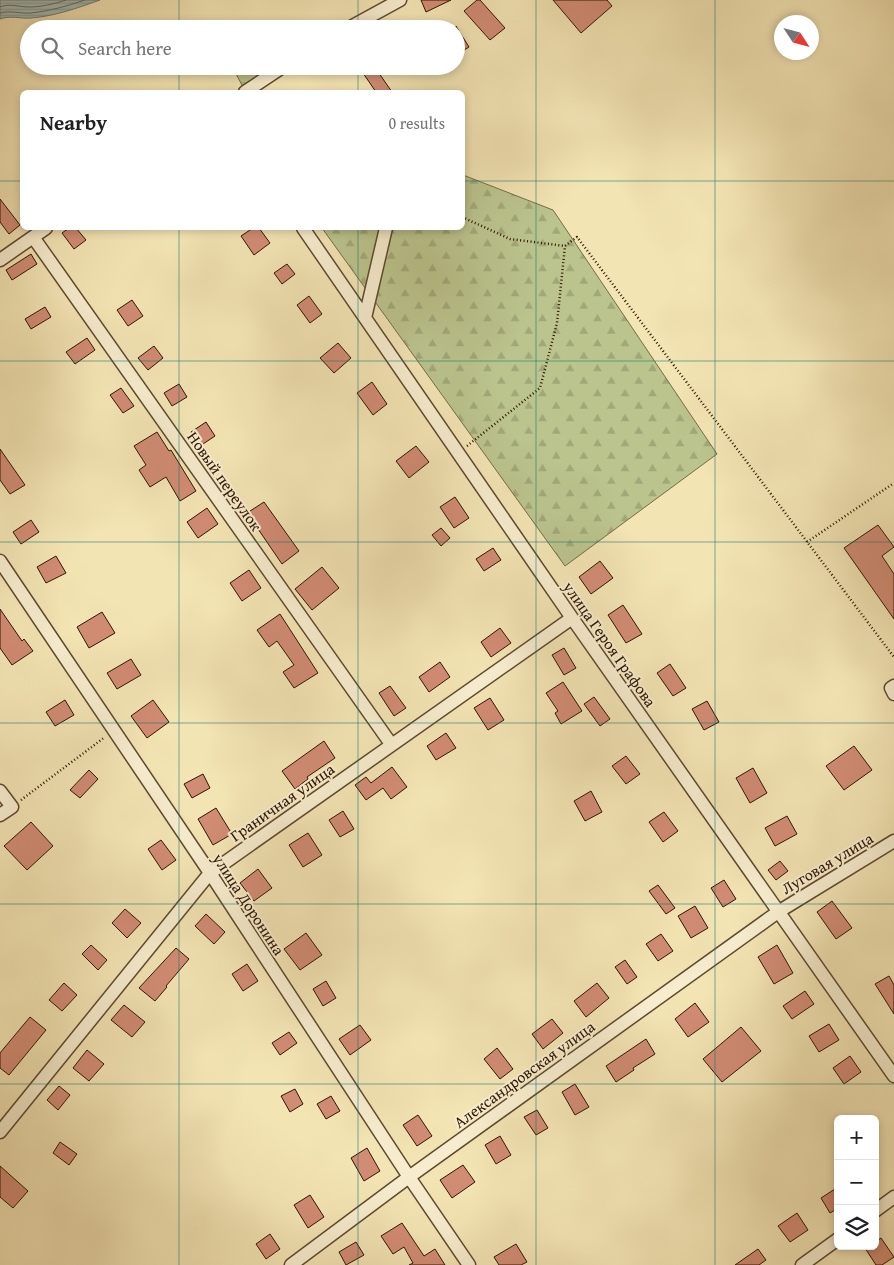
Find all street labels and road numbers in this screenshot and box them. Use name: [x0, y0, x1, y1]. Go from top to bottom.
street label: Новый переулок: [182, 426, 269, 536]
street label: улица Героя Графова: [557, 575, 663, 712]
street label: Граничная улица: [225, 757, 340, 847]
street label: Луговая улица: [776, 826, 878, 900]
street label: улица Доронина: [206, 847, 291, 960]
street label: Александровская улица: [448, 1014, 600, 1134]

